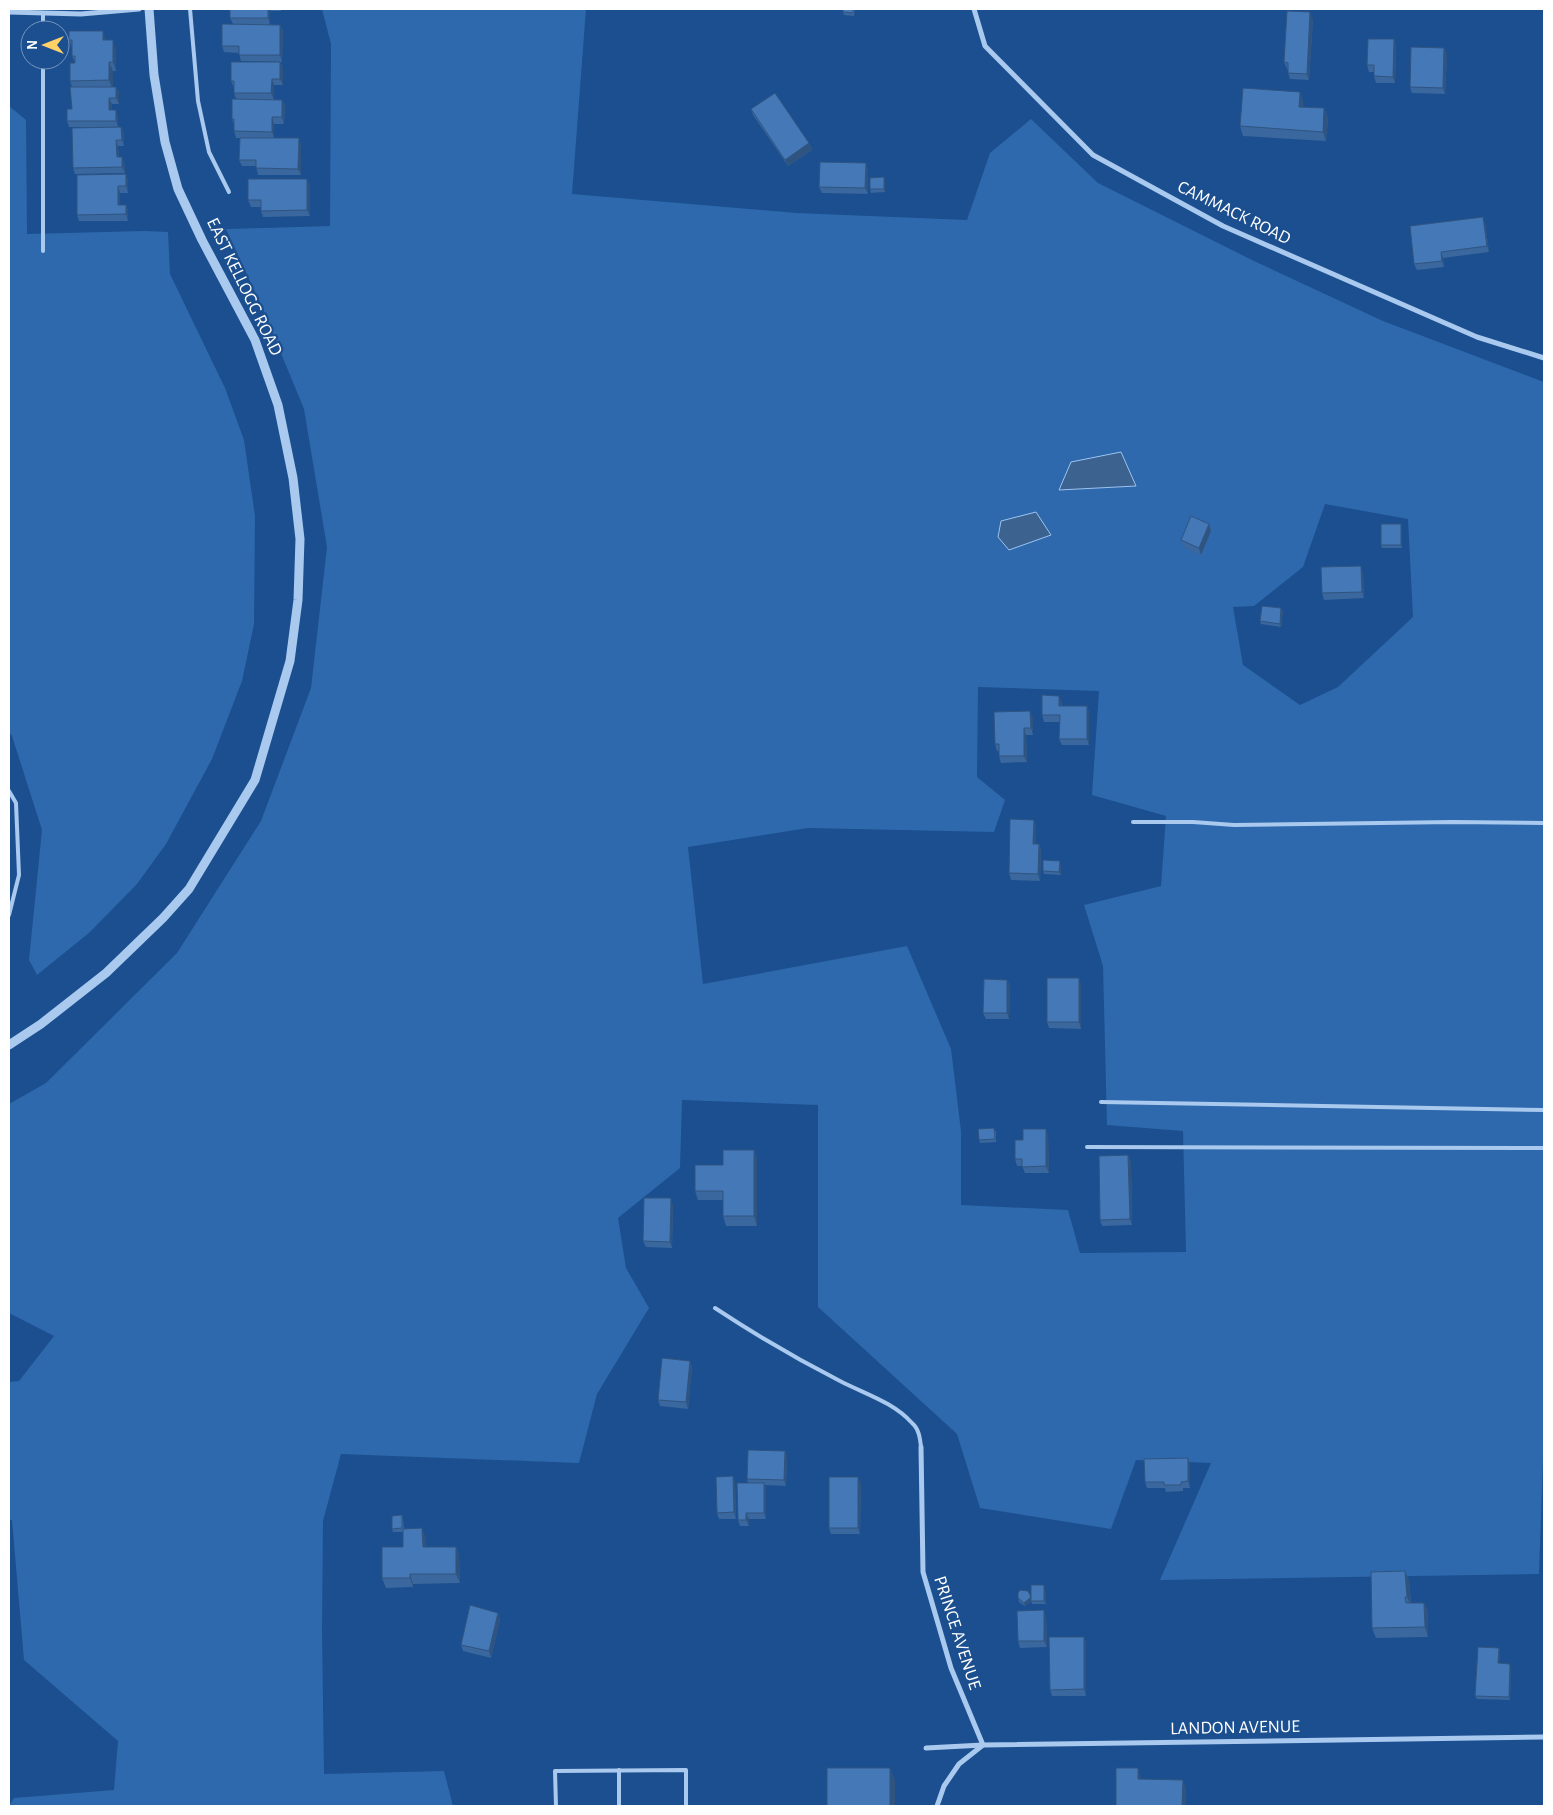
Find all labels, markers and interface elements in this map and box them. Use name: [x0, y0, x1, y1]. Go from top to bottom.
north arrow: [20, 20, 70, 70]
text: N: [26, 40, 40, 50]
street label: CAMMACK ROAD: [1175, 178, 1293, 248]
street label: EAST KELLOGG ROAD: [203, 215, 285, 359]
street label: PRINCE AVENUE: [930, 1574, 984, 1692]
street label: LANDON AVENUE: [1170, 1718, 1300, 1738]

